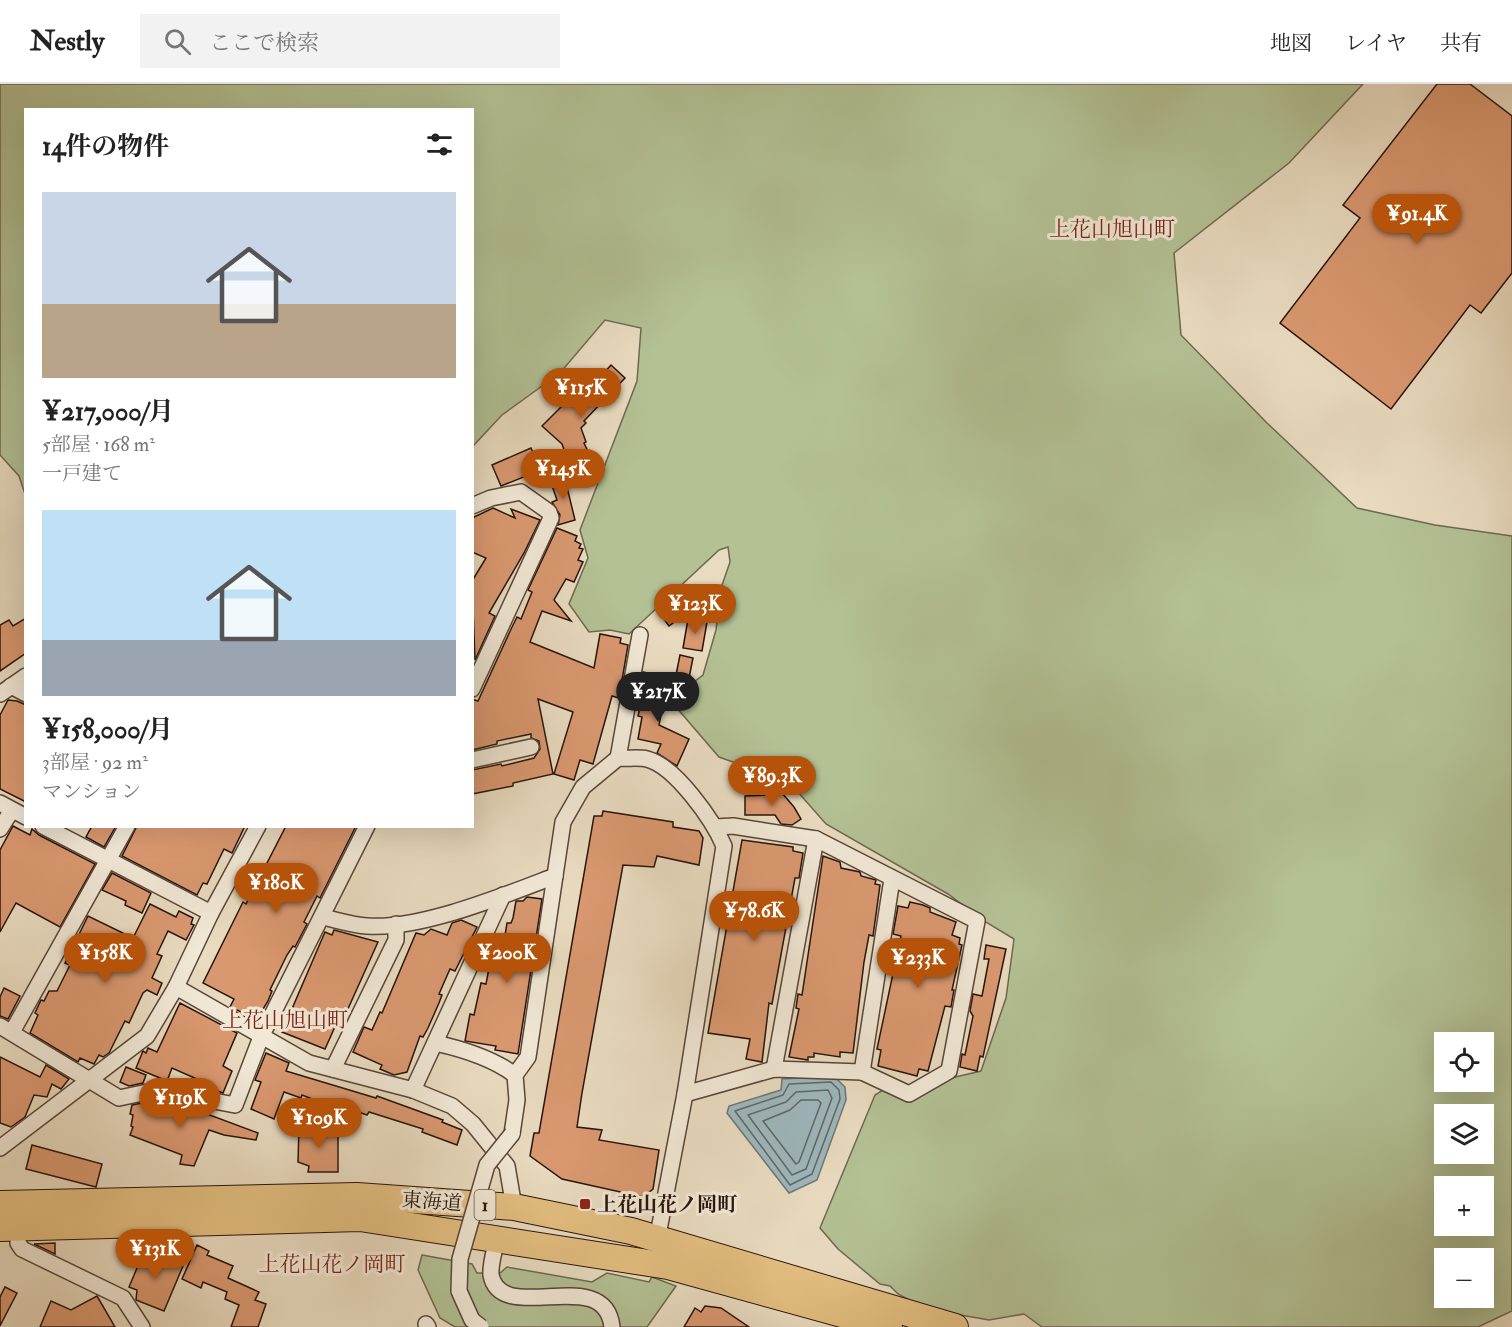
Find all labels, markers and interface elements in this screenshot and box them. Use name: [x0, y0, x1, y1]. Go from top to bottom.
search box: [140, 14, 560, 68]
text: Nestly: [30, 24, 104, 59]
icon: search: [161, 25, 194, 58]
text: ここで検索: [209, 29, 319, 57]
text: 地図: [1270, 30, 1312, 57]
text: レイヤ: [1345, 30, 1407, 57]
text: 共有: [1440, 30, 1482, 57]
icon: filters: [423, 128, 456, 161]
text: 14件の物件: [42, 131, 169, 163]
pin: ¥91.4K: [1368, 194, 1466, 245]
text: ¥91.4K: [1386, 201, 1448, 226]
district label: 上花山旭山町: [1049, 216, 1175, 243]
icon: home: [195, 231, 303, 339]
pin: ¥115K: [539, 368, 623, 419]
text: ¥115K: [555, 375, 607, 400]
text: ¥217,000/月: [42, 396, 174, 428]
text: 5部屋 · 168 m²: [42, 432, 155, 457]
pin: ¥145K: [521, 449, 605, 500]
text: ¥145K: [535, 456, 591, 481]
text: 一戸建て: [42, 461, 122, 486]
icon: home: [195, 549, 303, 657]
pin: ¥123K: [653, 584, 737, 635]
text: ¥123K: [668, 591, 722, 616]
pin: ¥217K: [616, 672, 700, 723]
text: ¥217K: [630, 679, 686, 704]
text: ¥158,000/月: [42, 714, 173, 746]
text: 3部屋 · 92 m²: [42, 750, 148, 775]
pin: ¥89.3K: [723, 756, 821, 807]
text: ¥89.3K: [742, 763, 802, 788]
text: マンション: [42, 779, 141, 804]
pin: ¥180K: [234, 863, 318, 914]
text: ¥180K: [248, 870, 304, 895]
pin: ¥78.6K: [705, 891, 803, 942]
text: ¥78.6K: [723, 898, 785, 923]
pin: ¥158K: [63, 933, 147, 984]
pin: ¥200K: [465, 933, 549, 984]
pin: ¥233K: [876, 938, 960, 989]
text: ¥158K: [78, 940, 132, 965]
text: ¥200K: [477, 940, 537, 965]
text: ¥233K: [891, 945, 945, 970]
district label: 上花山旭山町: [222, 1007, 348, 1034]
map controls: [1434, 1032, 1494, 1308]
button: locate: [1434, 1032, 1494, 1092]
pin: ¥119K: [138, 1078, 222, 1129]
text: ¥119K: [153, 1085, 207, 1110]
pin: ¥109K: [277, 1098, 361, 1149]
button: layers: [1434, 1104, 1494, 1164]
text: ¥109K: [291, 1105, 347, 1130]
button: +: [1434, 1176, 1494, 1236]
street label: 東海道: [401, 1187, 463, 1216]
road number: 1: [474, 1190, 496, 1220]
place label: 上花山花ノ岡町: [597, 1192, 738, 1217]
marker: 上花山花ノ岡町: [578, 1197, 592, 1211]
pin: ¥131K: [113, 1229, 197, 1280]
text: ¥131K: [130, 1236, 180, 1261]
button: −: [1434, 1248, 1494, 1308]
district label: 上花山花ノ岡町: [259, 1251, 406, 1278]

